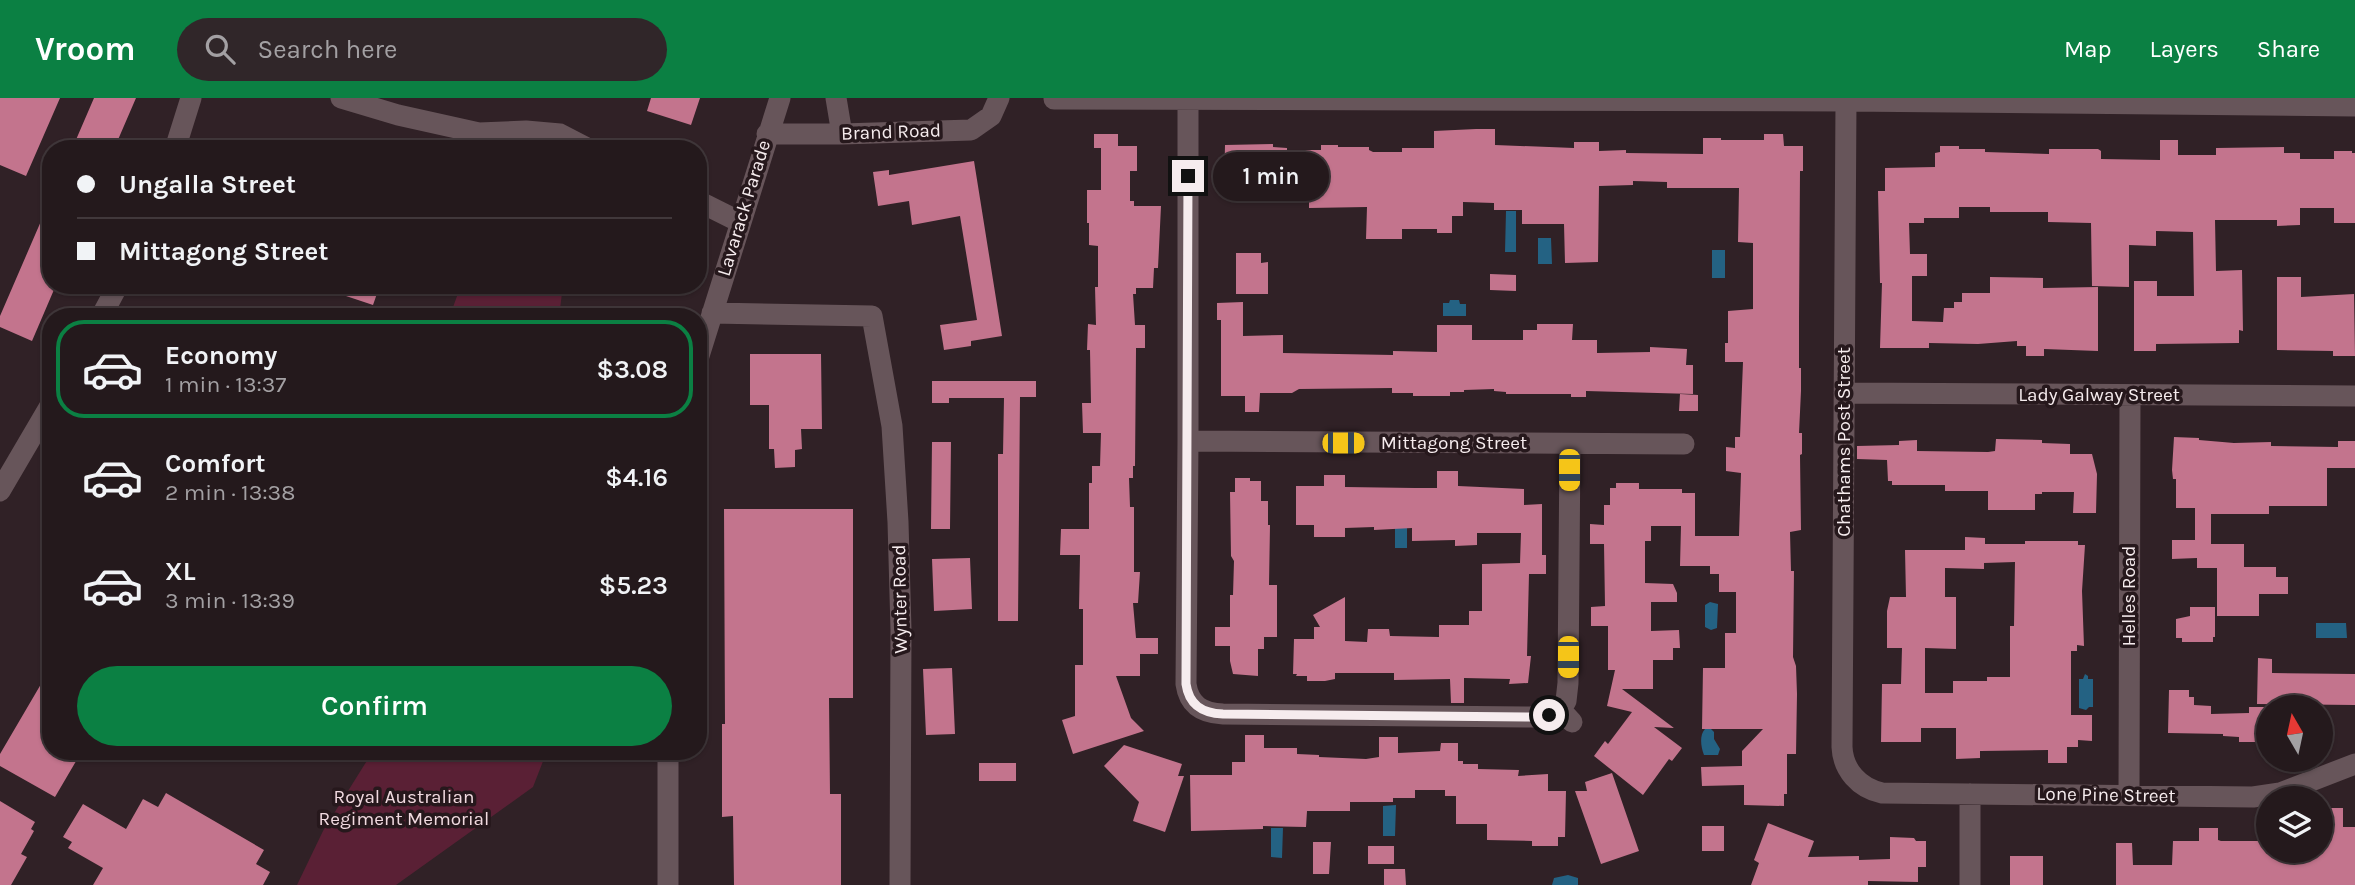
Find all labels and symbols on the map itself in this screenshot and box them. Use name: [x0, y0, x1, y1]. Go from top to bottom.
street label: Brand Road: [841, 119, 941, 145]
street label: Lavarack Parade: [713, 137, 775, 279]
callout: 1 min: [1212, 152, 1328, 200]
route end: [1172, 160, 1204, 192]
street label: Chathams Post Street: [1833, 347, 1855, 537]
street label: Lady Galway Street: [2018, 384, 2180, 406]
street label: Mittagong Street: [1381, 432, 1527, 454]
car: [1323, 433, 1365, 454]
car: [1559, 449, 1580, 491]
street label: Wynter Road: [888, 544, 912, 654]
street label: Helles Road: [2118, 545, 2140, 647]
car: [1558, 636, 1579, 678]
north arrow: [2256, 695, 2333, 772]
route start: [1533, 699, 1565, 731]
street label: Lone Pine Street: [2036, 783, 2176, 807]
park label: Royal Australian Regiment Memorial: [319, 786, 489, 830]

